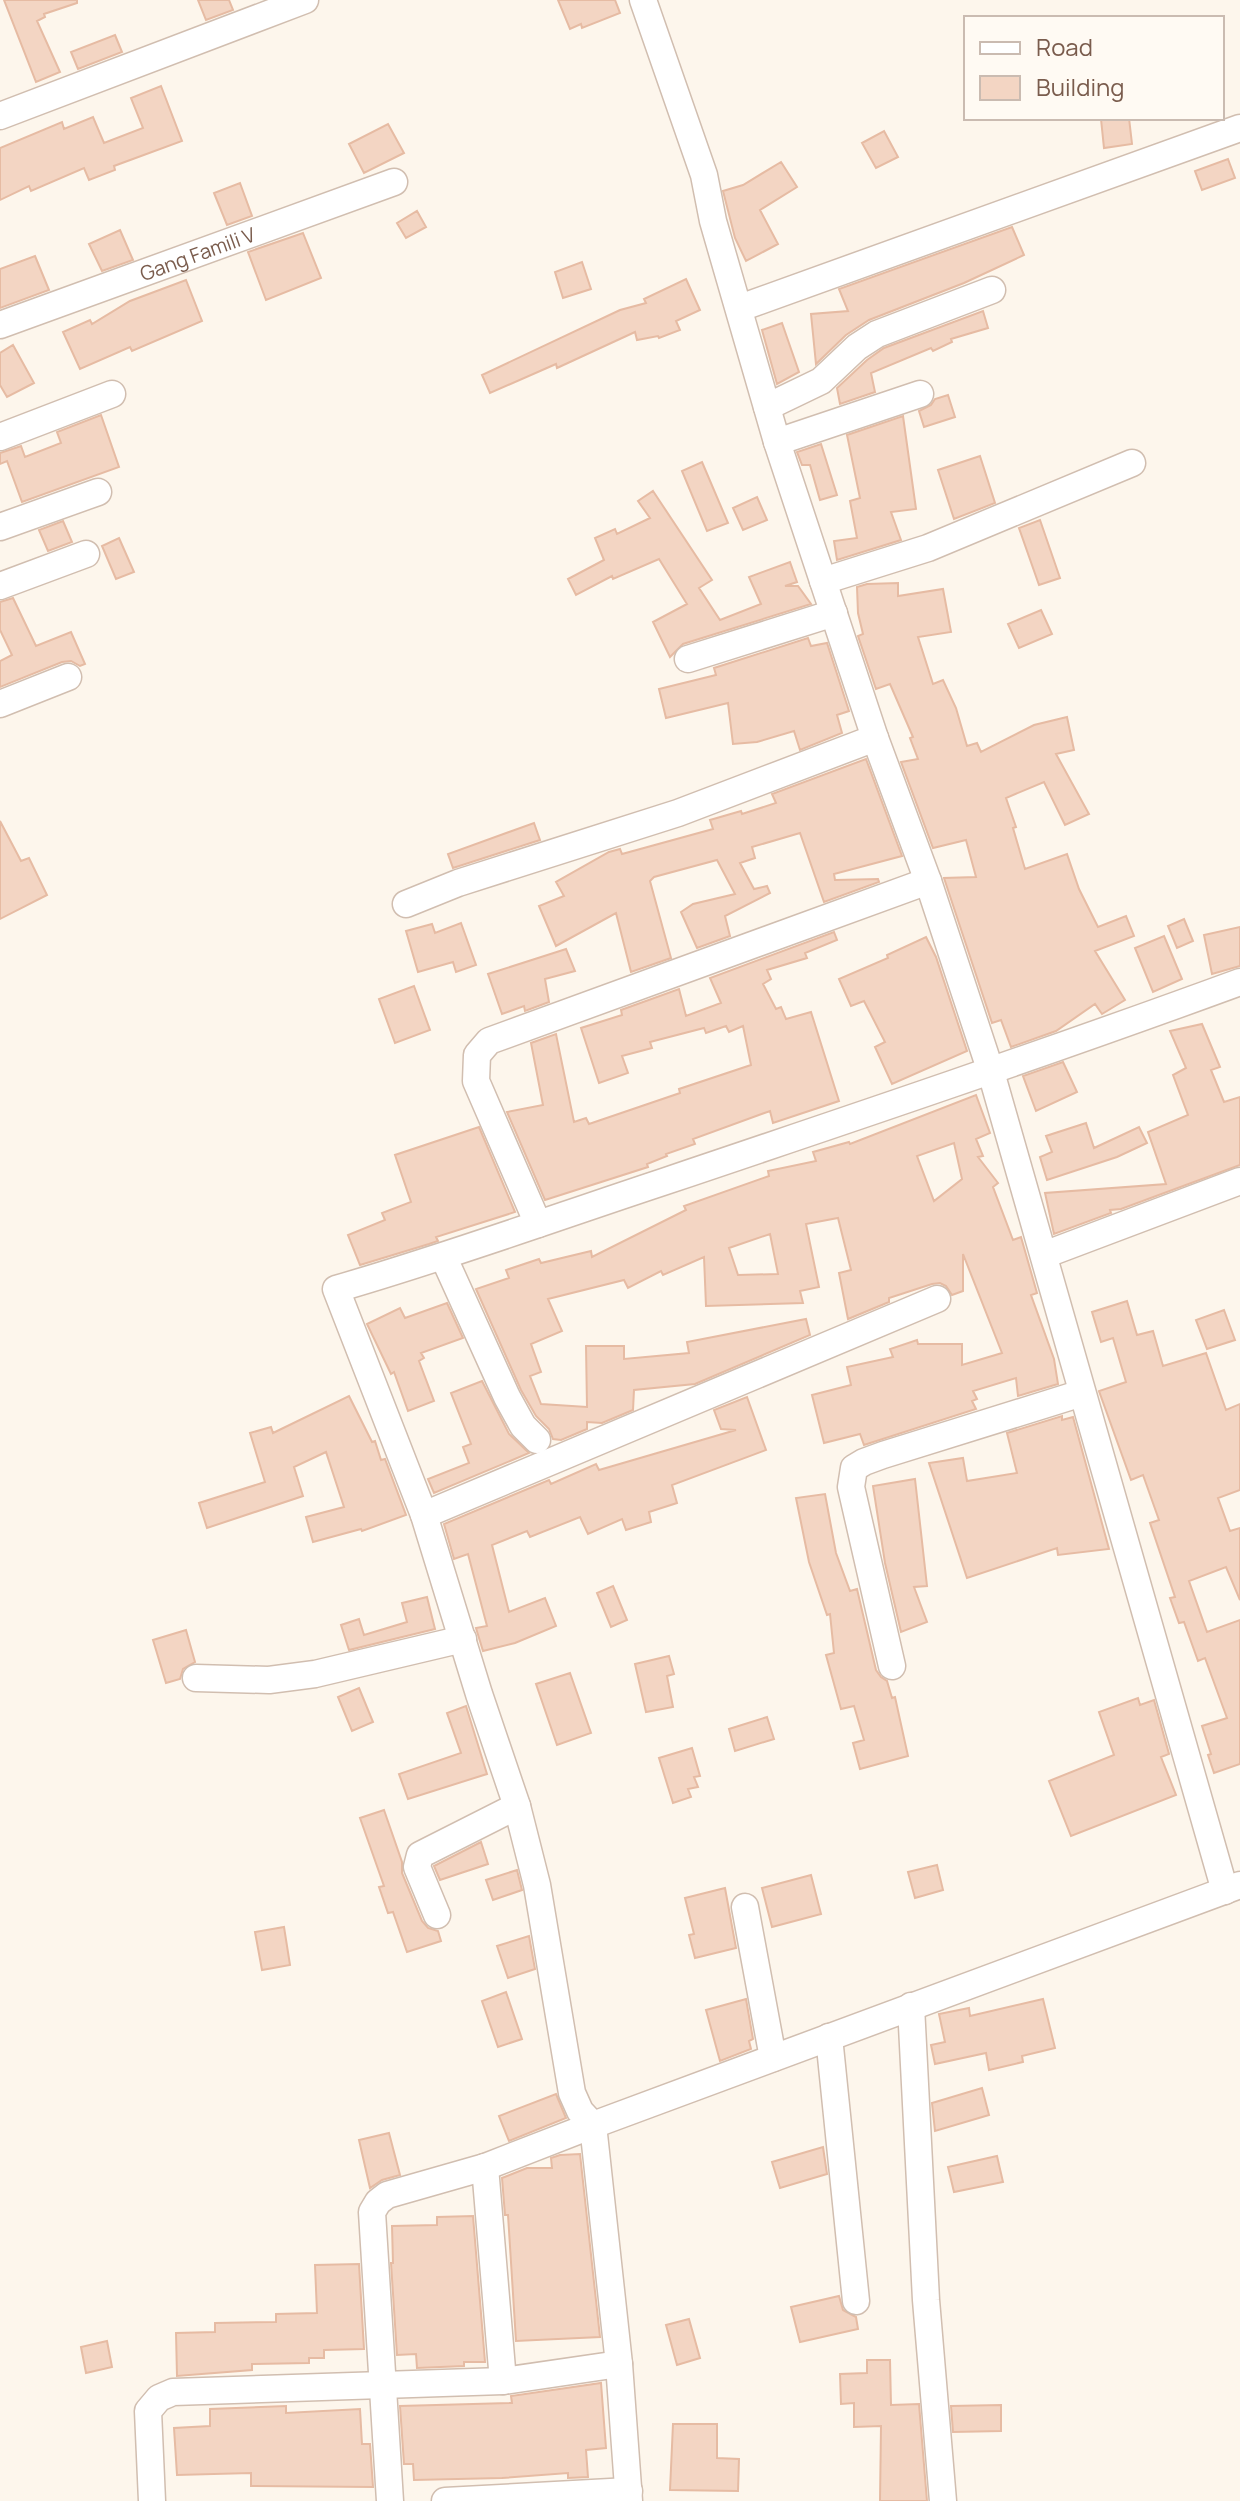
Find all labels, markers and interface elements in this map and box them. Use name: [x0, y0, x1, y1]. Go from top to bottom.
legend: [964, 16, 1224, 120]
text: Road: [1036, 30, 1093, 63]
text: Building: [1036, 70, 1124, 103]
street label: Gang Famili V: [136, 220, 259, 287]

